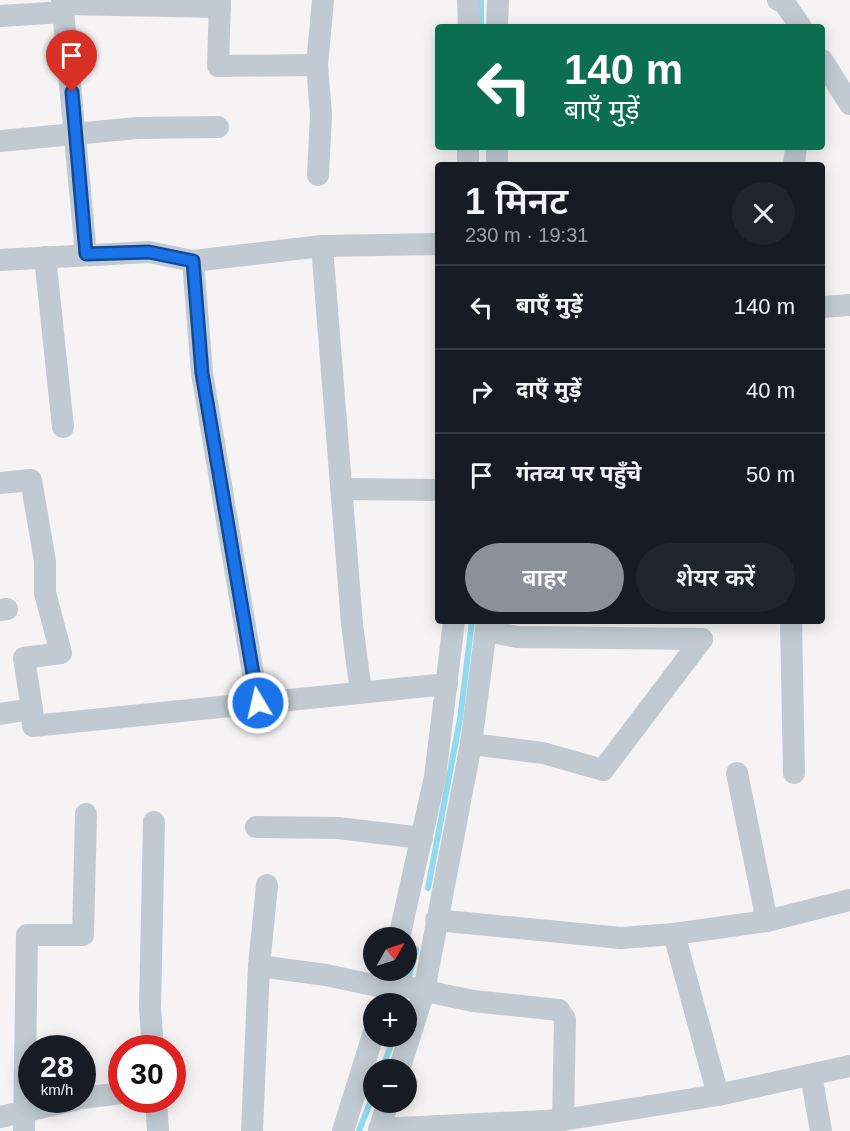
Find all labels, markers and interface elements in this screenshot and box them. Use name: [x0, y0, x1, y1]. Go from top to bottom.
pin: [46, 30, 97, 92]
icon: arrive: [55, 39, 88, 72]
text: 140 m: [564, 46, 683, 93]
icon: left: [465, 48, 543, 126]
text: बाएँ मुड़ें: [564, 95, 639, 125]
text: 1 मिनट: [465, 181, 568, 222]
button: close: [732, 182, 795, 245]
text: 230 m · 19:31: [465, 224, 588, 246]
icon: left: [465, 291, 498, 324]
text: बाएँ मुड़ें: [516, 293, 582, 318]
text: 140 m: [734, 294, 795, 319]
icon: right: [465, 375, 498, 408]
text: दाएँ मुड़ें: [516, 377, 581, 402]
text: 40 m: [746, 378, 795, 403]
icon: arrive: [465, 459, 498, 492]
text: गंतव्य पर पहुँचे: [516, 461, 641, 486]
text: 50 m: [746, 462, 795, 487]
button: बाहर: [465, 543, 624, 612]
button: शेयर करें: [636, 543, 795, 612]
position arrow: [226, 671, 290, 735]
north arrow: [363, 927, 417, 981]
map controls: [363, 927, 417, 1113]
button: +: [363, 993, 417, 1047]
speed limit sign: 30: [108, 1035, 186, 1113]
text: 28: [40, 1050, 74, 1083]
button: −: [363, 1059, 417, 1113]
text: km/h: [41, 1081, 73, 1098]

